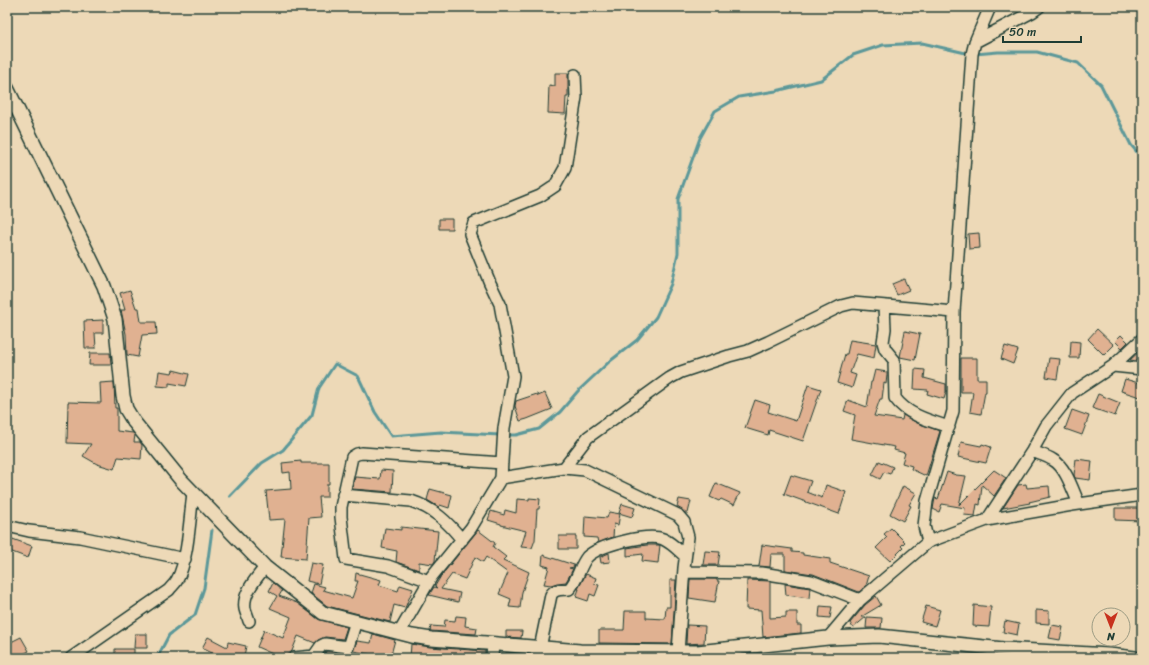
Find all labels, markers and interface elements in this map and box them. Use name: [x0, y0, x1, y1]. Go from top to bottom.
scale bar: [1003, 18, 1081, 44]
text: 50 m: [1009, 21, 1036, 43]
north arrow: [1091, 607, 1131, 647]
text: N: [1107, 627, 1116, 646]

